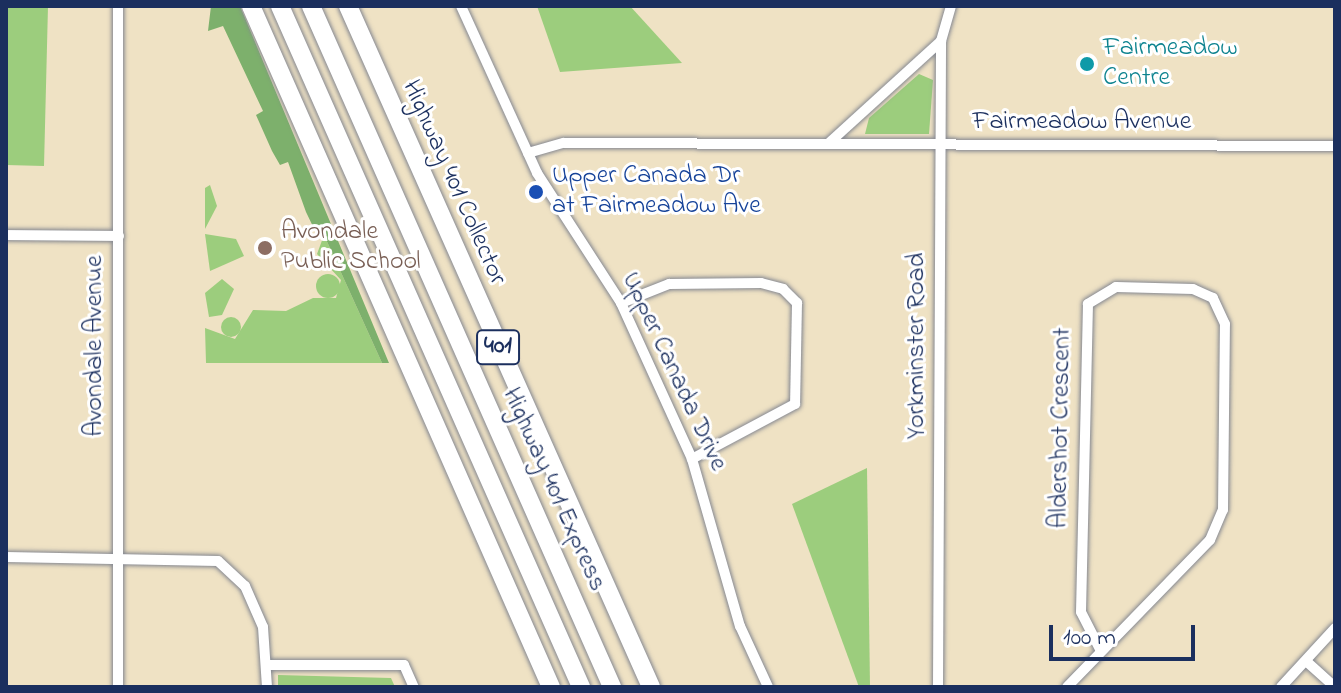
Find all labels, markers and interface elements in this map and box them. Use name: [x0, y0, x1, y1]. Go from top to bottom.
place label: Fairmeadow Centre: [1103, 33, 1238, 94]
marker: Fairmeadow Centre: [1078, 55, 1096, 73]
street label: Highway 401 Collector: [394, 76, 512, 290]
street label: Fairmeadow Avenue: [973, 107, 1191, 139]
place label: Upper Canada Dr at Fairmeadow Ave: [552, 161, 761, 222]
marker: Upper Canada Dr at Fairmeadow Ave: [527, 183, 545, 201]
place label: Avondale Public School: [281, 217, 421, 278]
marker: Avondale Public School: [256, 239, 274, 257]
street label: Yorkminster Road: [902, 253, 934, 439]
street label: Avondale Avenue: [80, 255, 112, 437]
street label: Upper Canada Drive: [613, 268, 733, 476]
road number: 401: [476, 327, 520, 367]
street label: Aldershot Crescent: [1045, 327, 1079, 529]
street label: Highway 401 Express: [494, 383, 612, 597]
scale bar: [1053, 609, 1199, 659]
text: 100 m: [1063, 621, 1116, 656]

